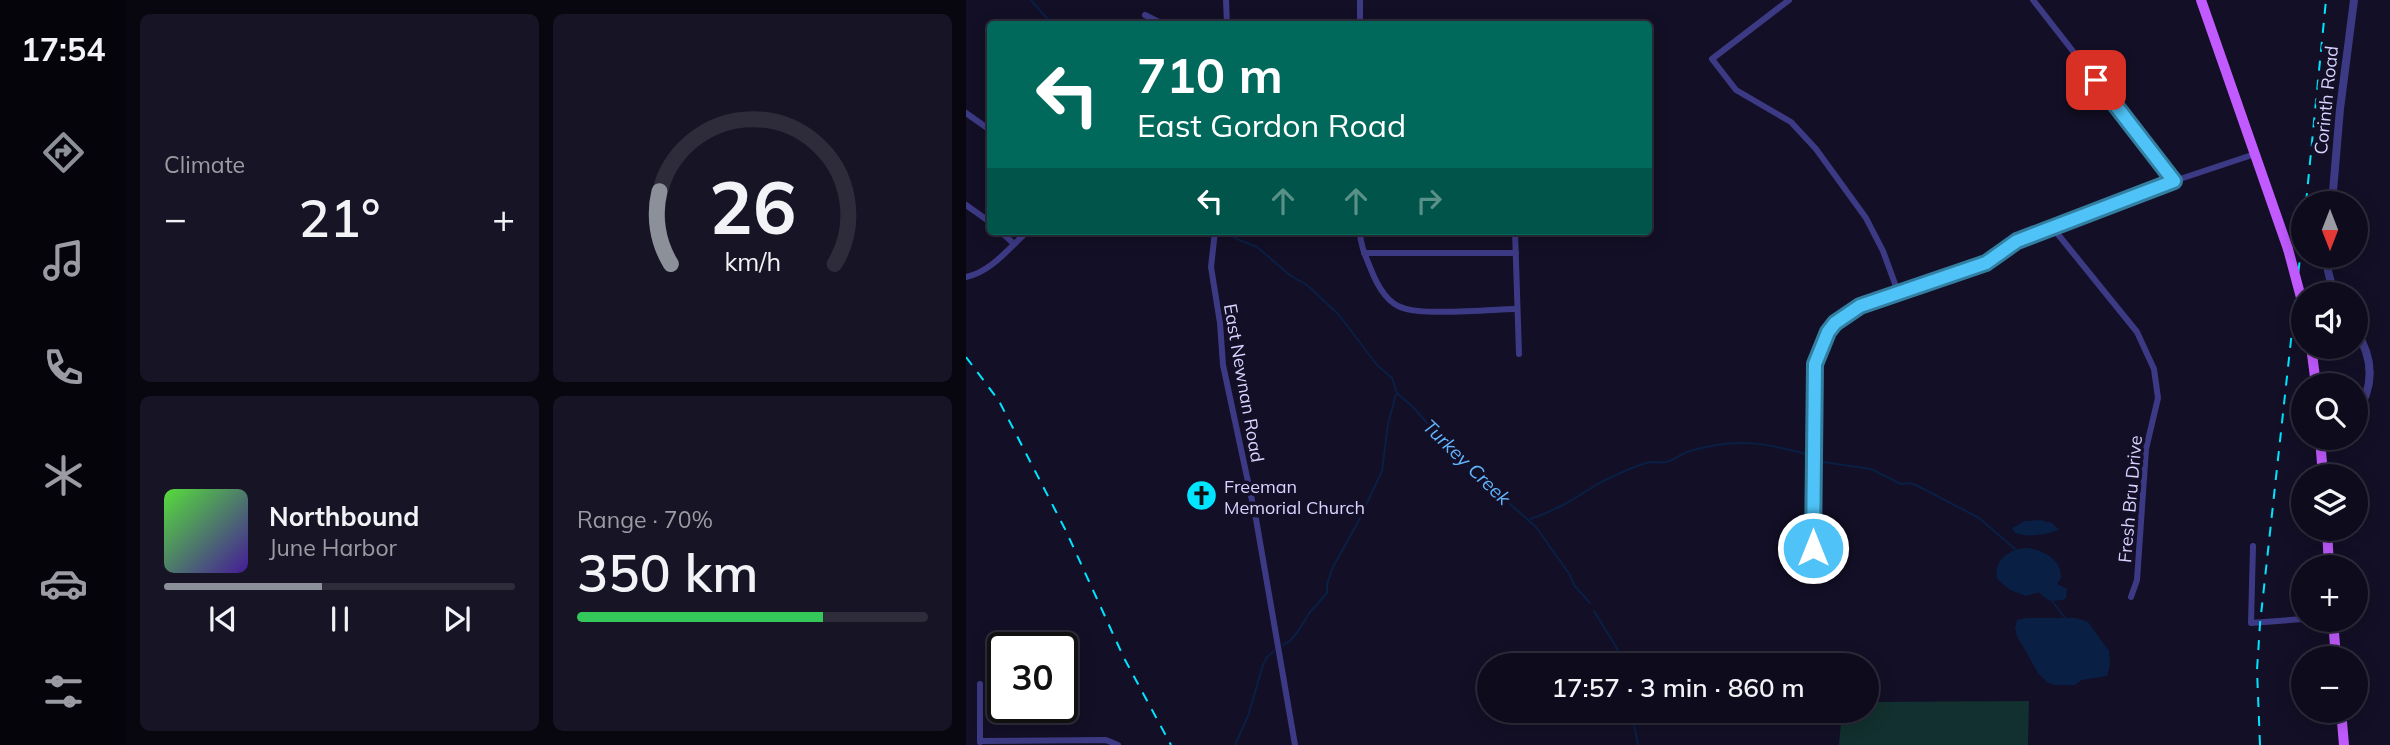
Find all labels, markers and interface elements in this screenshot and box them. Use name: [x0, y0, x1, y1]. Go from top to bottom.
text: 17:54: [21, 29, 105, 69]
text: 710 m: [1137, 44, 1283, 105]
street label: Corinth Road: [2309, 45, 2343, 155]
icon: left: [1022, 49, 1113, 140]
pin: [2066, 50, 2126, 110]
icon: arrive: [2077, 61, 2115, 99]
text: East Gordon Road: [1137, 105, 1406, 145]
icon: directions: [39, 128, 88, 177]
text: Climate: [164, 150, 245, 179]
text: 26: [709, 161, 796, 252]
icon: left: [1191, 182, 1229, 220]
icon: ahead: [1264, 182, 1302, 220]
icon: ahead: [1337, 182, 1375, 220]
icon: right: [1410, 182, 1448, 220]
text: 21°: [299, 185, 380, 250]
north arrow: [2291, 191, 2368, 268]
map controls: [2291, 191, 2368, 723]
text: −: [164, 194, 187, 242]
text: +: [492, 194, 515, 242]
icon: music: [39, 236, 88, 285]
text: km/h: [724, 246, 781, 277]
button: sound: [2291, 282, 2368, 359]
street label: East Newnan Road: [1219, 302, 1269, 464]
icon: phone: [39, 343, 88, 392]
button: search: [2291, 373, 2368, 450]
water label: Turkey Creek: [1418, 414, 1517, 511]
street label: Fresh Bru Drive: [2113, 434, 2147, 564]
icon: climate: [39, 451, 88, 500]
button: layers: [2291, 464, 2368, 541]
place label: Freeman Memorial Church: [1224, 475, 1365, 519]
church icon: Freeman Memorial Church: [1184, 479, 1218, 513]
text: Northbound: [269, 500, 419, 533]
text: Range · 70%: [577, 505, 713, 534]
position arrow: [1776, 511, 1850, 585]
text: June Harbor: [269, 533, 397, 562]
text: 350 km: [577, 540, 758, 605]
button: +: [2291, 555, 2368, 632]
icon: car: [39, 559, 88, 608]
icon: previous: [204, 600, 242, 638]
icon: pause: [321, 600, 359, 638]
icon: next: [438, 600, 476, 638]
speed limit sign: 30: [987, 632, 1078, 723]
button: −: [2291, 646, 2368, 723]
icon: filters: [39, 667, 88, 716]
text: 17:57 · 3 min · 860 m: [1551, 671, 1805, 704]

